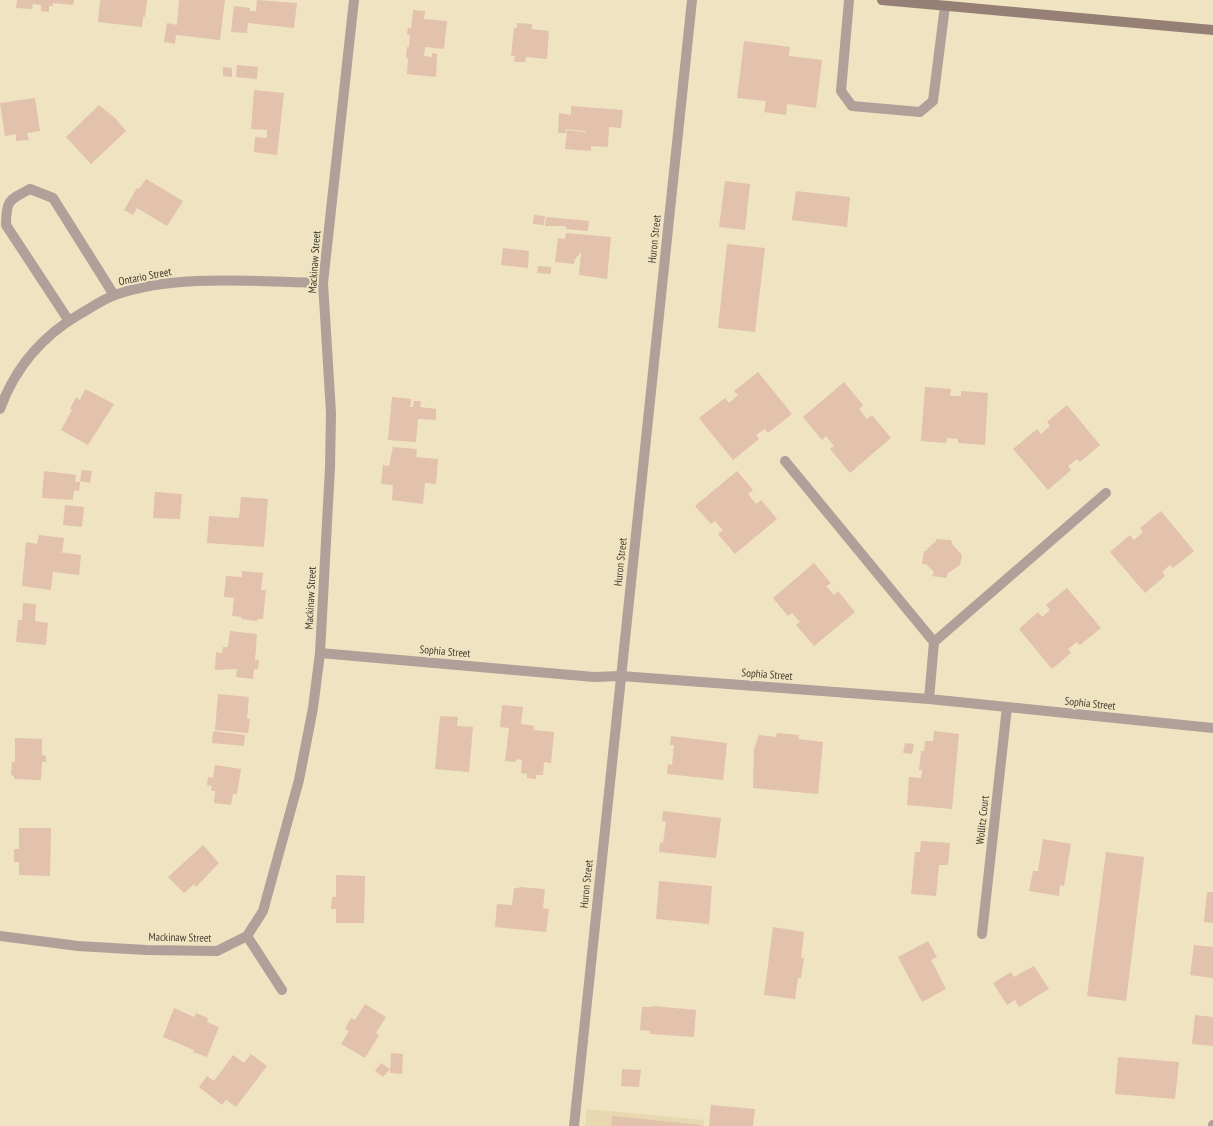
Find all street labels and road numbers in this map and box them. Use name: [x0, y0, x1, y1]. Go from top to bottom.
street label: Huron Street: [646, 214, 664, 264]
street label: Mackinaw Street: [306, 230, 324, 294]
street label: Ontario Street: [117, 265, 173, 289]
street label: Huron Street: [612, 537, 630, 587]
street label: Mackinaw Street: [303, 566, 319, 630]
street label: Sophia Street: [419, 643, 471, 661]
street label: Sophia Street: [741, 667, 793, 683]
street label: Sophia Street: [1064, 695, 1116, 713]
street label: Wollitz Court: [974, 795, 992, 845]
street label: Huron Street: [578, 859, 596, 909]
street label: Mackinaw Street: [148, 931, 212, 945]

